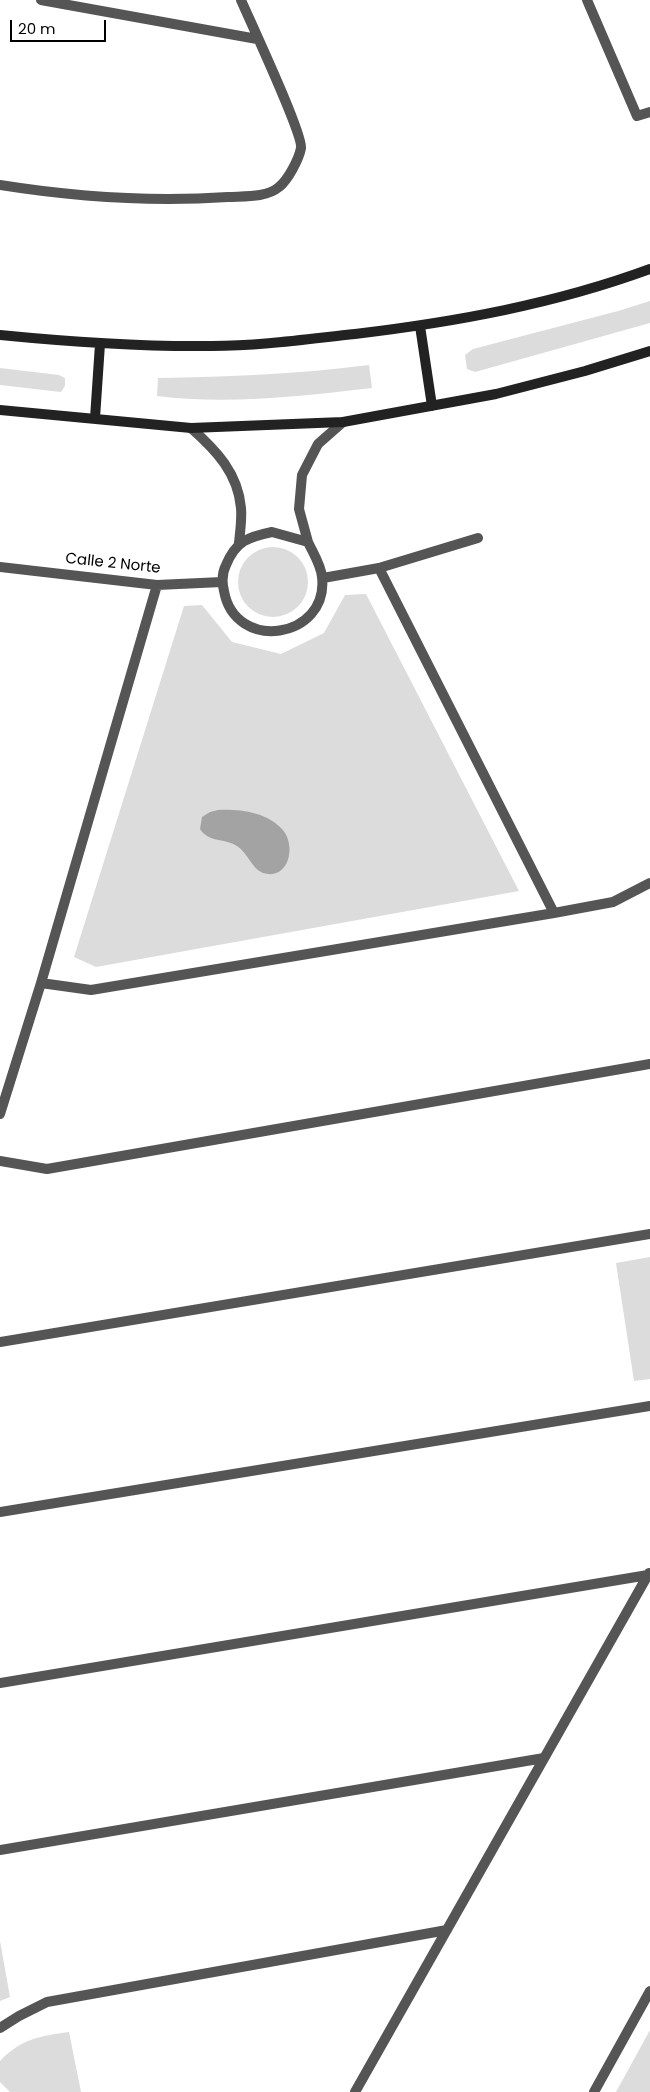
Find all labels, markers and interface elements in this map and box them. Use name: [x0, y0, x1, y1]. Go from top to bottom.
scale bar: [12, 10, 109, 42]
text: 20 m: [18, 18, 56, 39]
street label: Calle 2 Norte: [65, 550, 161, 578]

